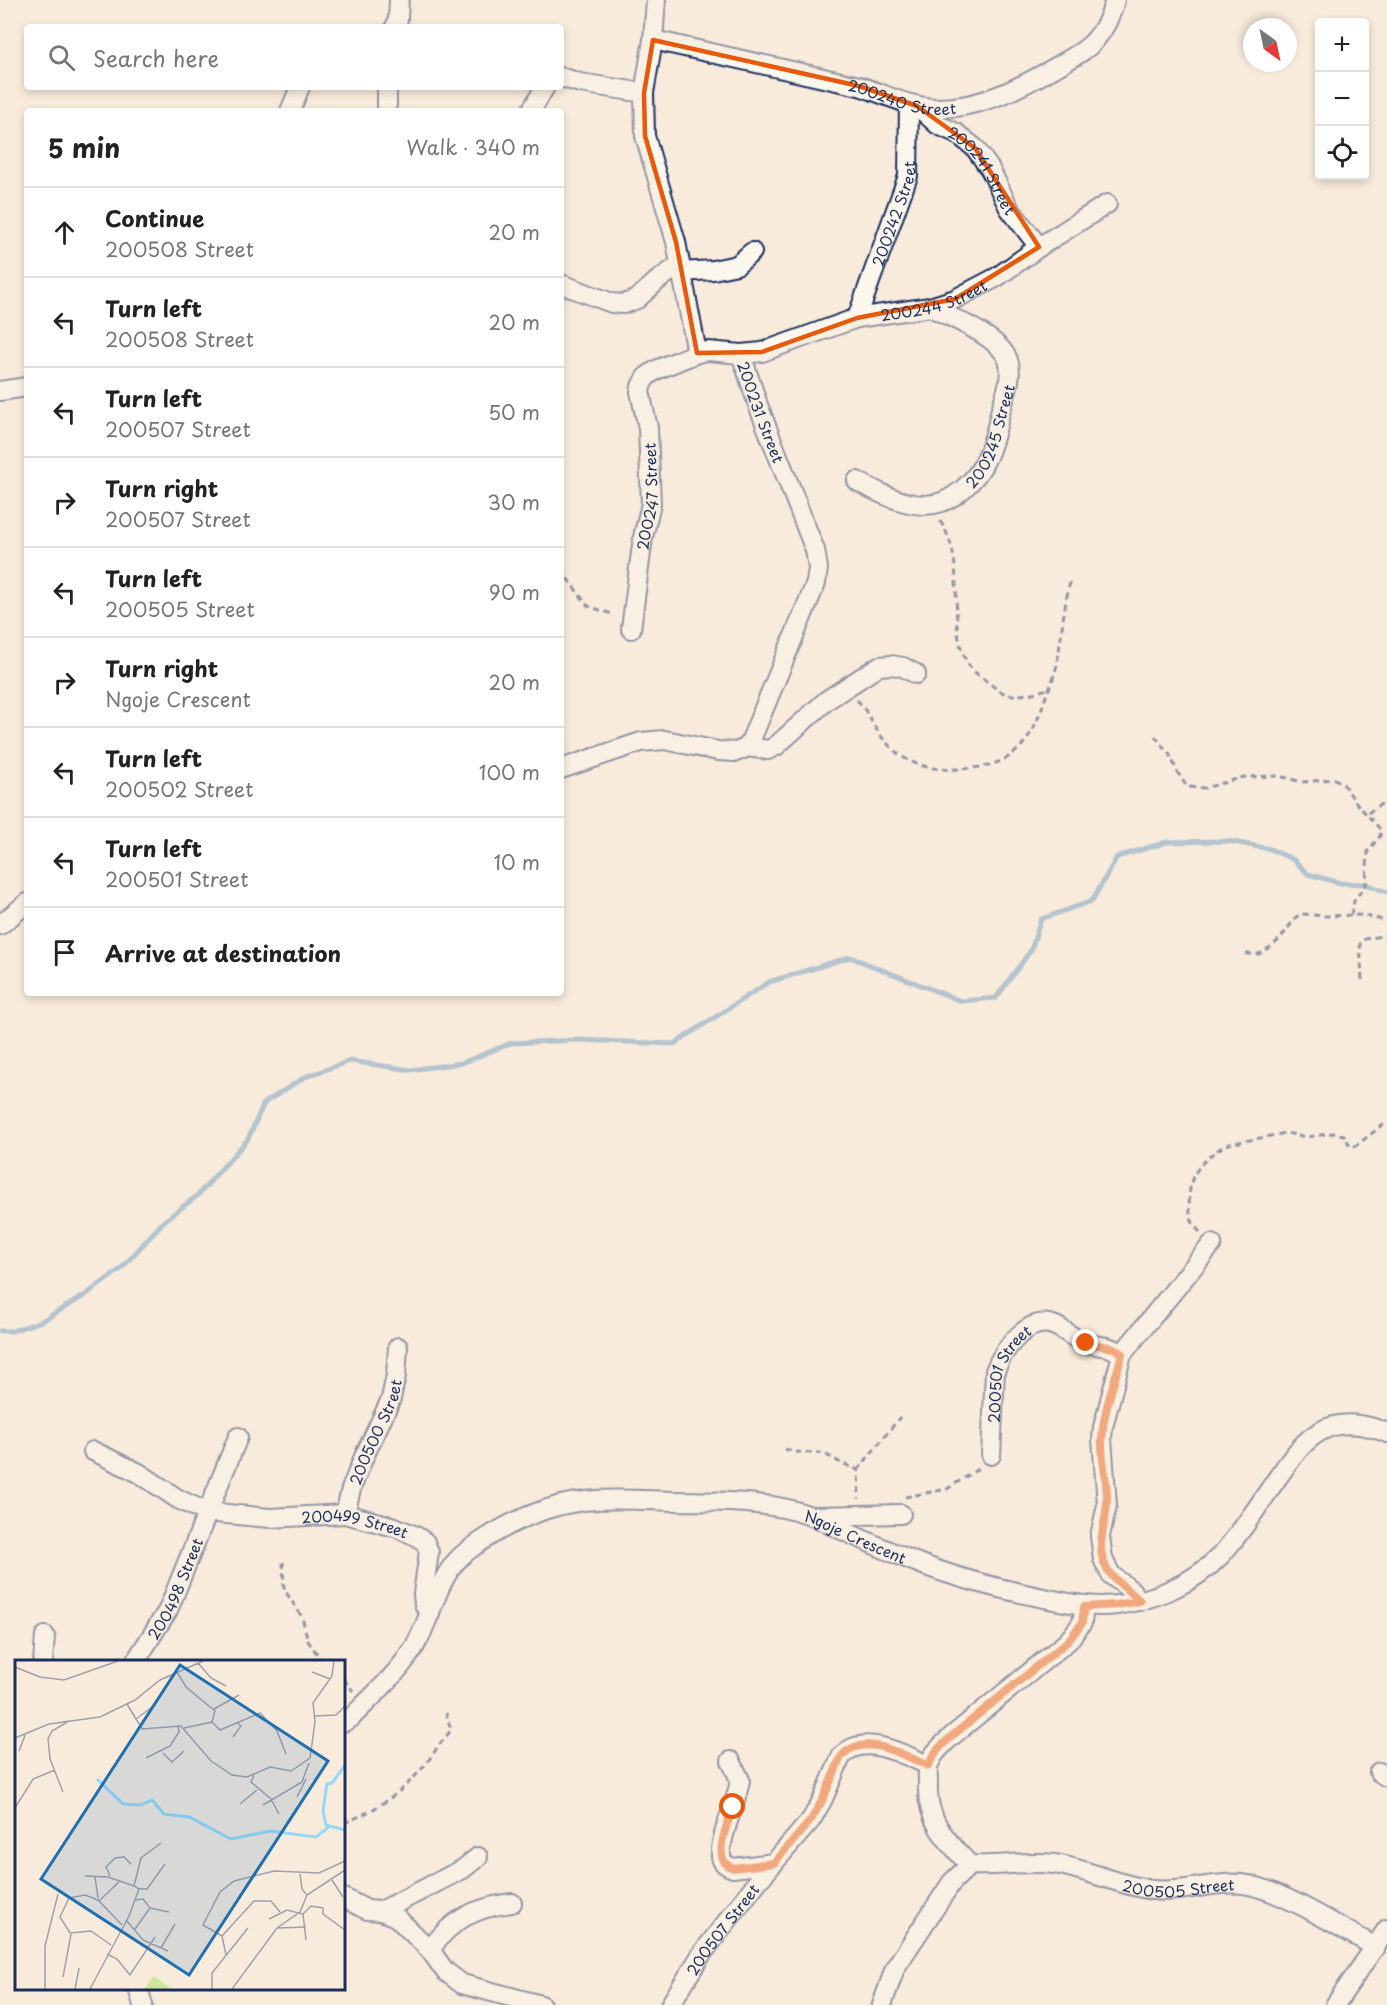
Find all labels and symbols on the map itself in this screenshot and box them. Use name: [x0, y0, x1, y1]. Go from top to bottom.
north arrow: [1243, 18, 1297, 72]
street label: 200240 Street: [846, 73, 957, 120]
street label: 200241 Street: [945, 120, 1022, 219]
street label: 200242 Street: [865, 161, 920, 269]
street label: 200244 Street: [879, 273, 990, 326]
street label: 200231 Street: [733, 358, 791, 466]
street label: 200245 Street: [959, 382, 1019, 493]
street label: 200247 Street: [630, 442, 663, 551]
street label: 200501 Street: [981, 1318, 1035, 1423]
route end: [1072, 1329, 1098, 1355]
street label: 200500 Street: [342, 1377, 406, 1488]
street label: 200499 Street: [301, 1502, 412, 1543]
street label: Ngoje Crescent: [802, 1503, 910, 1569]
street label: 200498 Street: [141, 1534, 208, 1644]
inset map: [15, 1660, 345, 1990]
route start: [719, 1793, 745, 1819]
street label: 200505 Street: [1120, 1872, 1234, 1902]
street label: 200507 Street: [680, 1878, 764, 1979]

